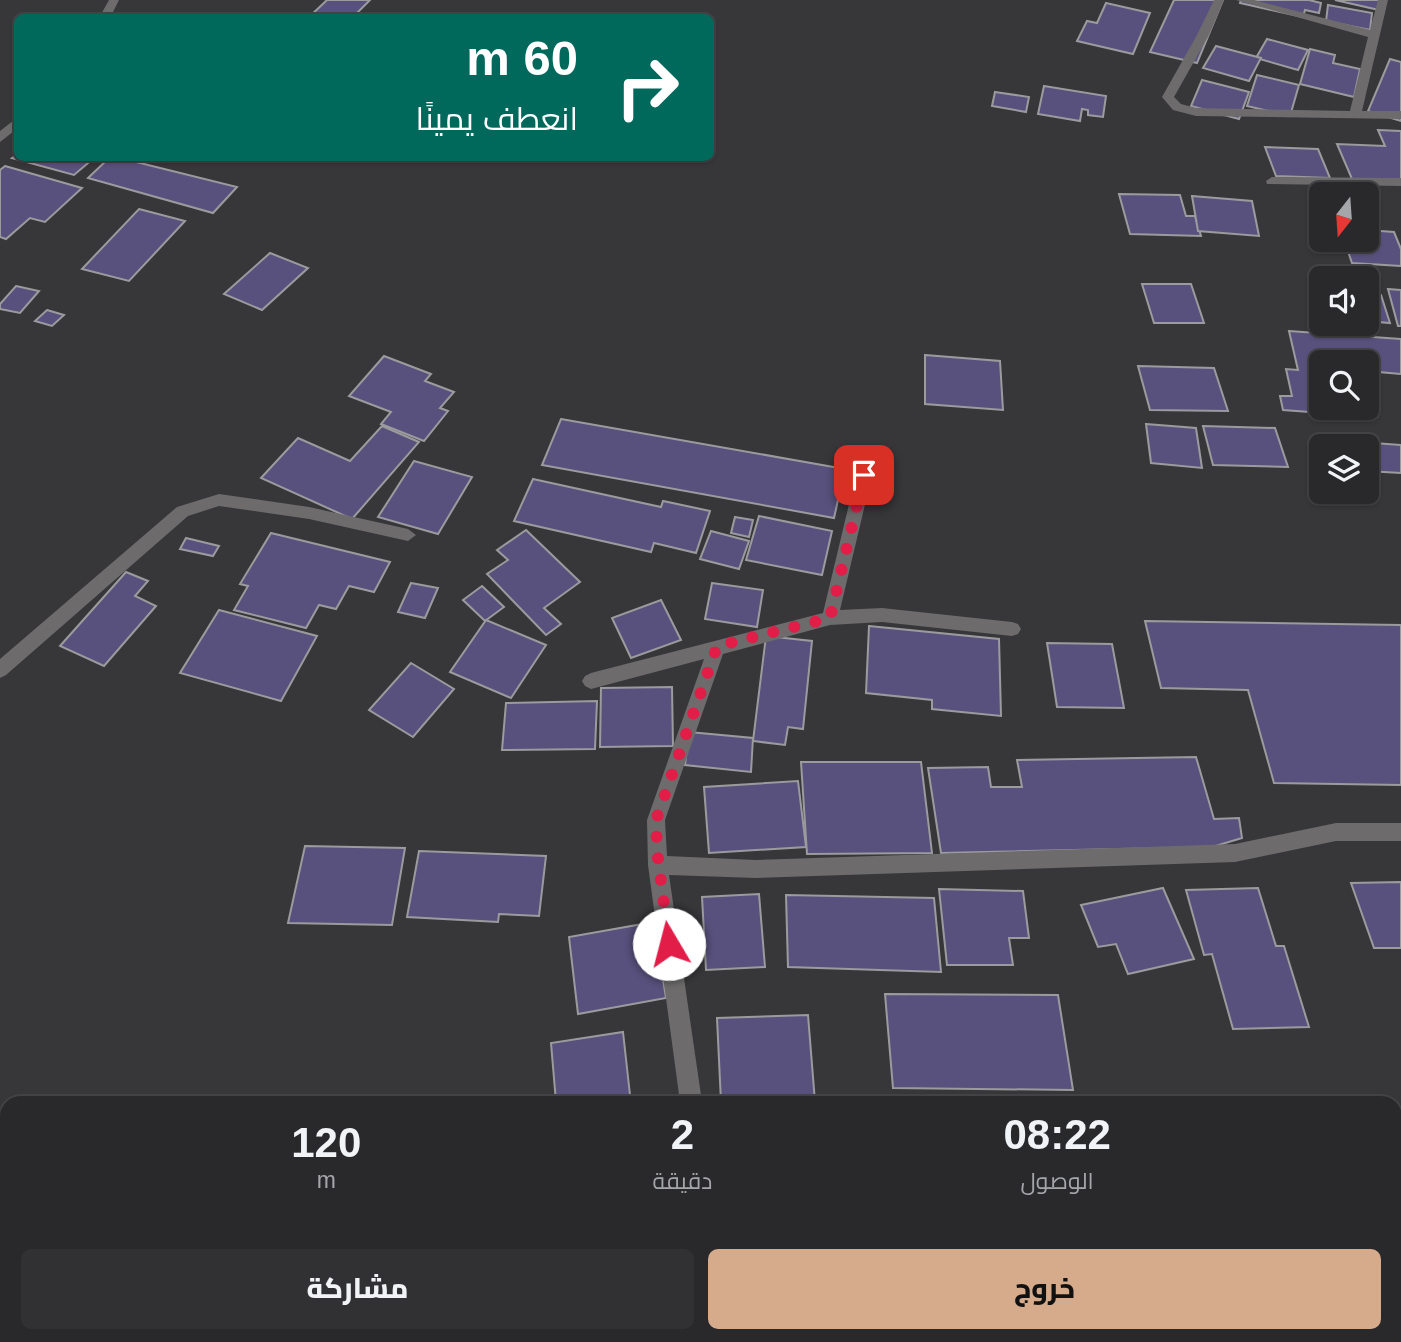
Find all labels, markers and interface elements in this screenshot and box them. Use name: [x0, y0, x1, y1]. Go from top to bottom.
text: 60 m: [466, 31, 578, 85]
icon: right: [602, 42, 693, 133]
text: انعطف يمينًا: [415, 101, 578, 137]
north arrow: [1309, 182, 1379, 252]
map controls: [1309, 182, 1379, 504]
button: sound: [1309, 266, 1379, 336]
button: search: [1309, 350, 1379, 420]
button: layers: [1309, 434, 1379, 504]
pin: [834, 445, 894, 505]
icon: arrive: [845, 456, 883, 494]
position arrow: [632, 907, 706, 981]
text: 2: [671, 1111, 694, 1158]
text: 08:22: [1003, 1111, 1111, 1158]
text: 120: [291, 1119, 361, 1166]
text: m: [317, 1167, 336, 1193]
text: دقيقة: [652, 1168, 712, 1194]
text: الوصول: [1020, 1168, 1094, 1194]
button: مشاركة: [21, 1249, 694, 1329]
button: خروج: [708, 1249, 1381, 1329]

